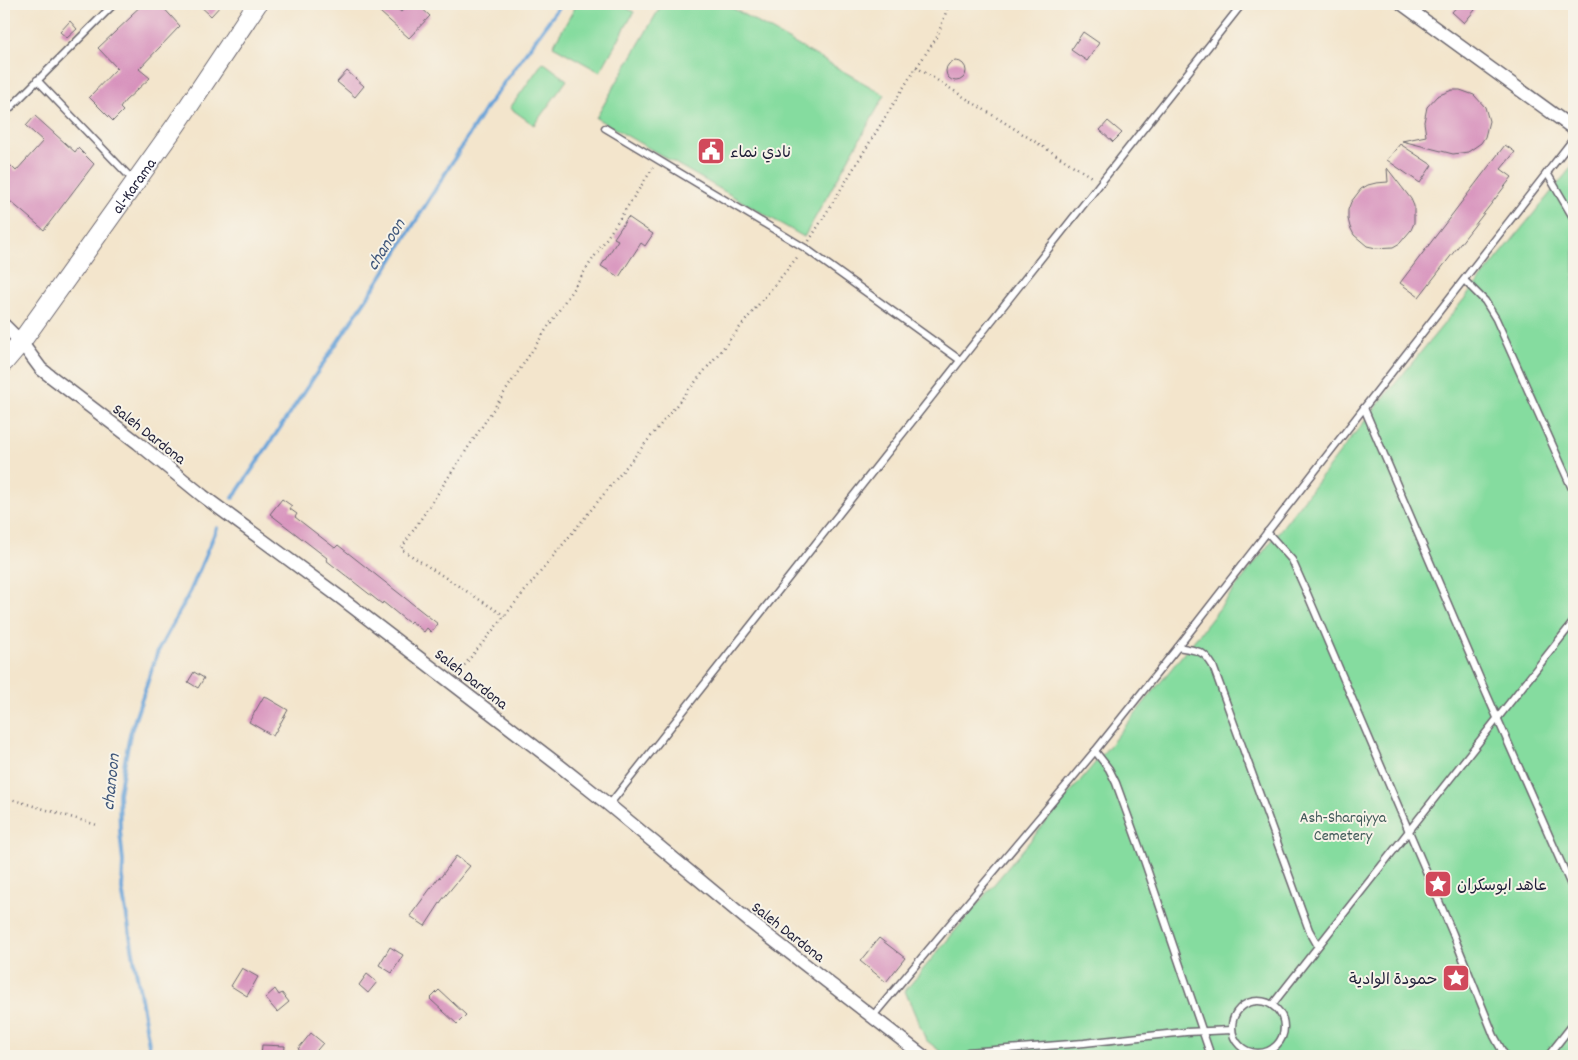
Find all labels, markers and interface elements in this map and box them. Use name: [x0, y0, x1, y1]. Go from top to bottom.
public building icon: نادي نماء: [696, 136, 726, 166]
place label: نادي نماء: [730, 142, 791, 165]
street label: al-Karama: [107, 154, 163, 219]
water label: chanoon: [362, 214, 413, 276]
street label: Saleh Dardona: [107, 399, 190, 471]
street label: Saleh Dardona: [429, 644, 512, 716]
water label: chanoon: [97, 752, 128, 812]
park label: Ash-Sharqiyya Cemetery: [1300, 807, 1387, 848]
place icon: عاهد ابوسكران: [1423, 869, 1453, 899]
place label: عاهد ابوسكران: [1457, 875, 1548, 898]
street label: Saleh Dardona: [746, 897, 829, 969]
place icon: حمودة الوادية: [1441, 963, 1471, 993]
place label: حمودة الوادية: [1349, 969, 1437, 992]

